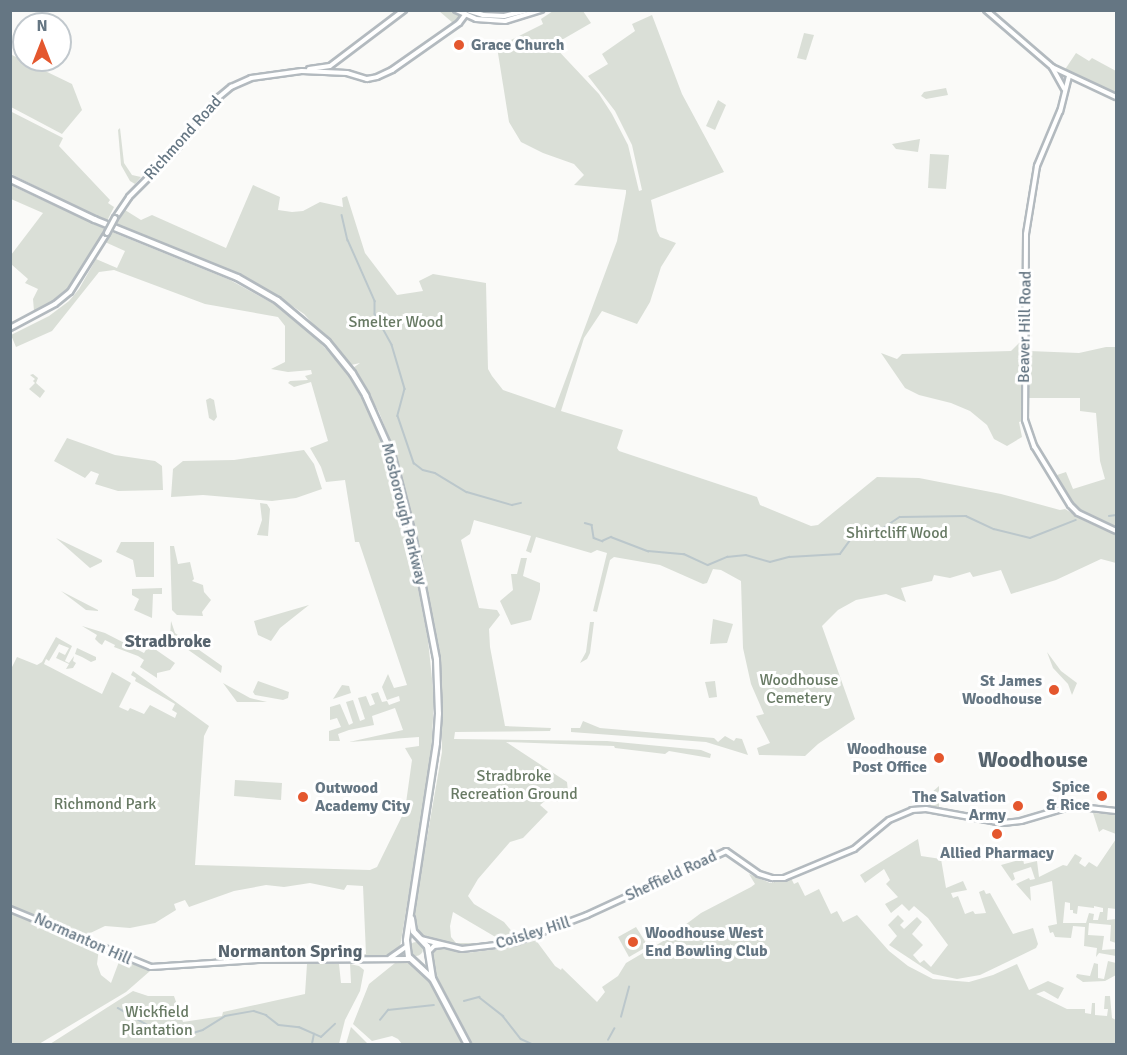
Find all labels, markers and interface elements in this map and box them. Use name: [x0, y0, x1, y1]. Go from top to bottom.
north arrow: [12, 12, 72, 72]
text: N: [36, 16, 48, 36]
place label: Grace Church: [471, 35, 564, 55]
marker: Grace Church: [452, 38, 466, 52]
street label: Richmond Road: [140, 92, 226, 184]
street label: Beaver Hill Road: [1014, 271, 1036, 383]
park label: Smelter Wood: [348, 312, 444, 332]
street label: Mosborough Parkway: [377, 441, 431, 587]
park label: Shirtcliff Wood: [846, 523, 948, 543]
district label: Stradbroke: [125, 630, 211, 652]
park label: Woodhouse Cemetery: [760, 670, 838, 708]
place label: St James Woodhouse: [962, 671, 1042, 709]
marker: St James Woodhouse: [1047, 683, 1061, 697]
place label: Woodhouse Post Office: [847, 739, 927, 777]
district label: Woodhouse: [978, 747, 1088, 773]
marker: Woodhouse Post Office: [932, 751, 946, 765]
park label: Stradbroke Recreation Ground: [450, 766, 578, 804]
place label: Spice & Rice: [1046, 777, 1090, 815]
place label: Outwood Academy City: [315, 778, 410, 816]
place label: The Salvation Army: [912, 787, 1006, 825]
marker: Spice & Rice: [1095, 789, 1109, 803]
marker: Outwood Academy City: [296, 790, 310, 804]
park label: Richmond Park: [54, 794, 156, 814]
marker: The Salvation Army: [1011, 799, 1025, 813]
marker: Allied Pharmacy: [990, 827, 1004, 841]
place label: Allied Pharmacy: [940, 843, 1054, 863]
street label: Sheffield Road: [622, 846, 720, 906]
street label: Normanton Hill: [31, 909, 135, 969]
street label: Coisley Hill: [493, 913, 573, 953]
place label: Woodhouse West End Bowling Club: [645, 923, 768, 961]
marker: Woodhouse West End Bowling Club: [626, 935, 640, 949]
district label: Normanton Spring: [218, 940, 362, 962]
park label: Wickfield Plantation: [121, 1002, 193, 1040]

